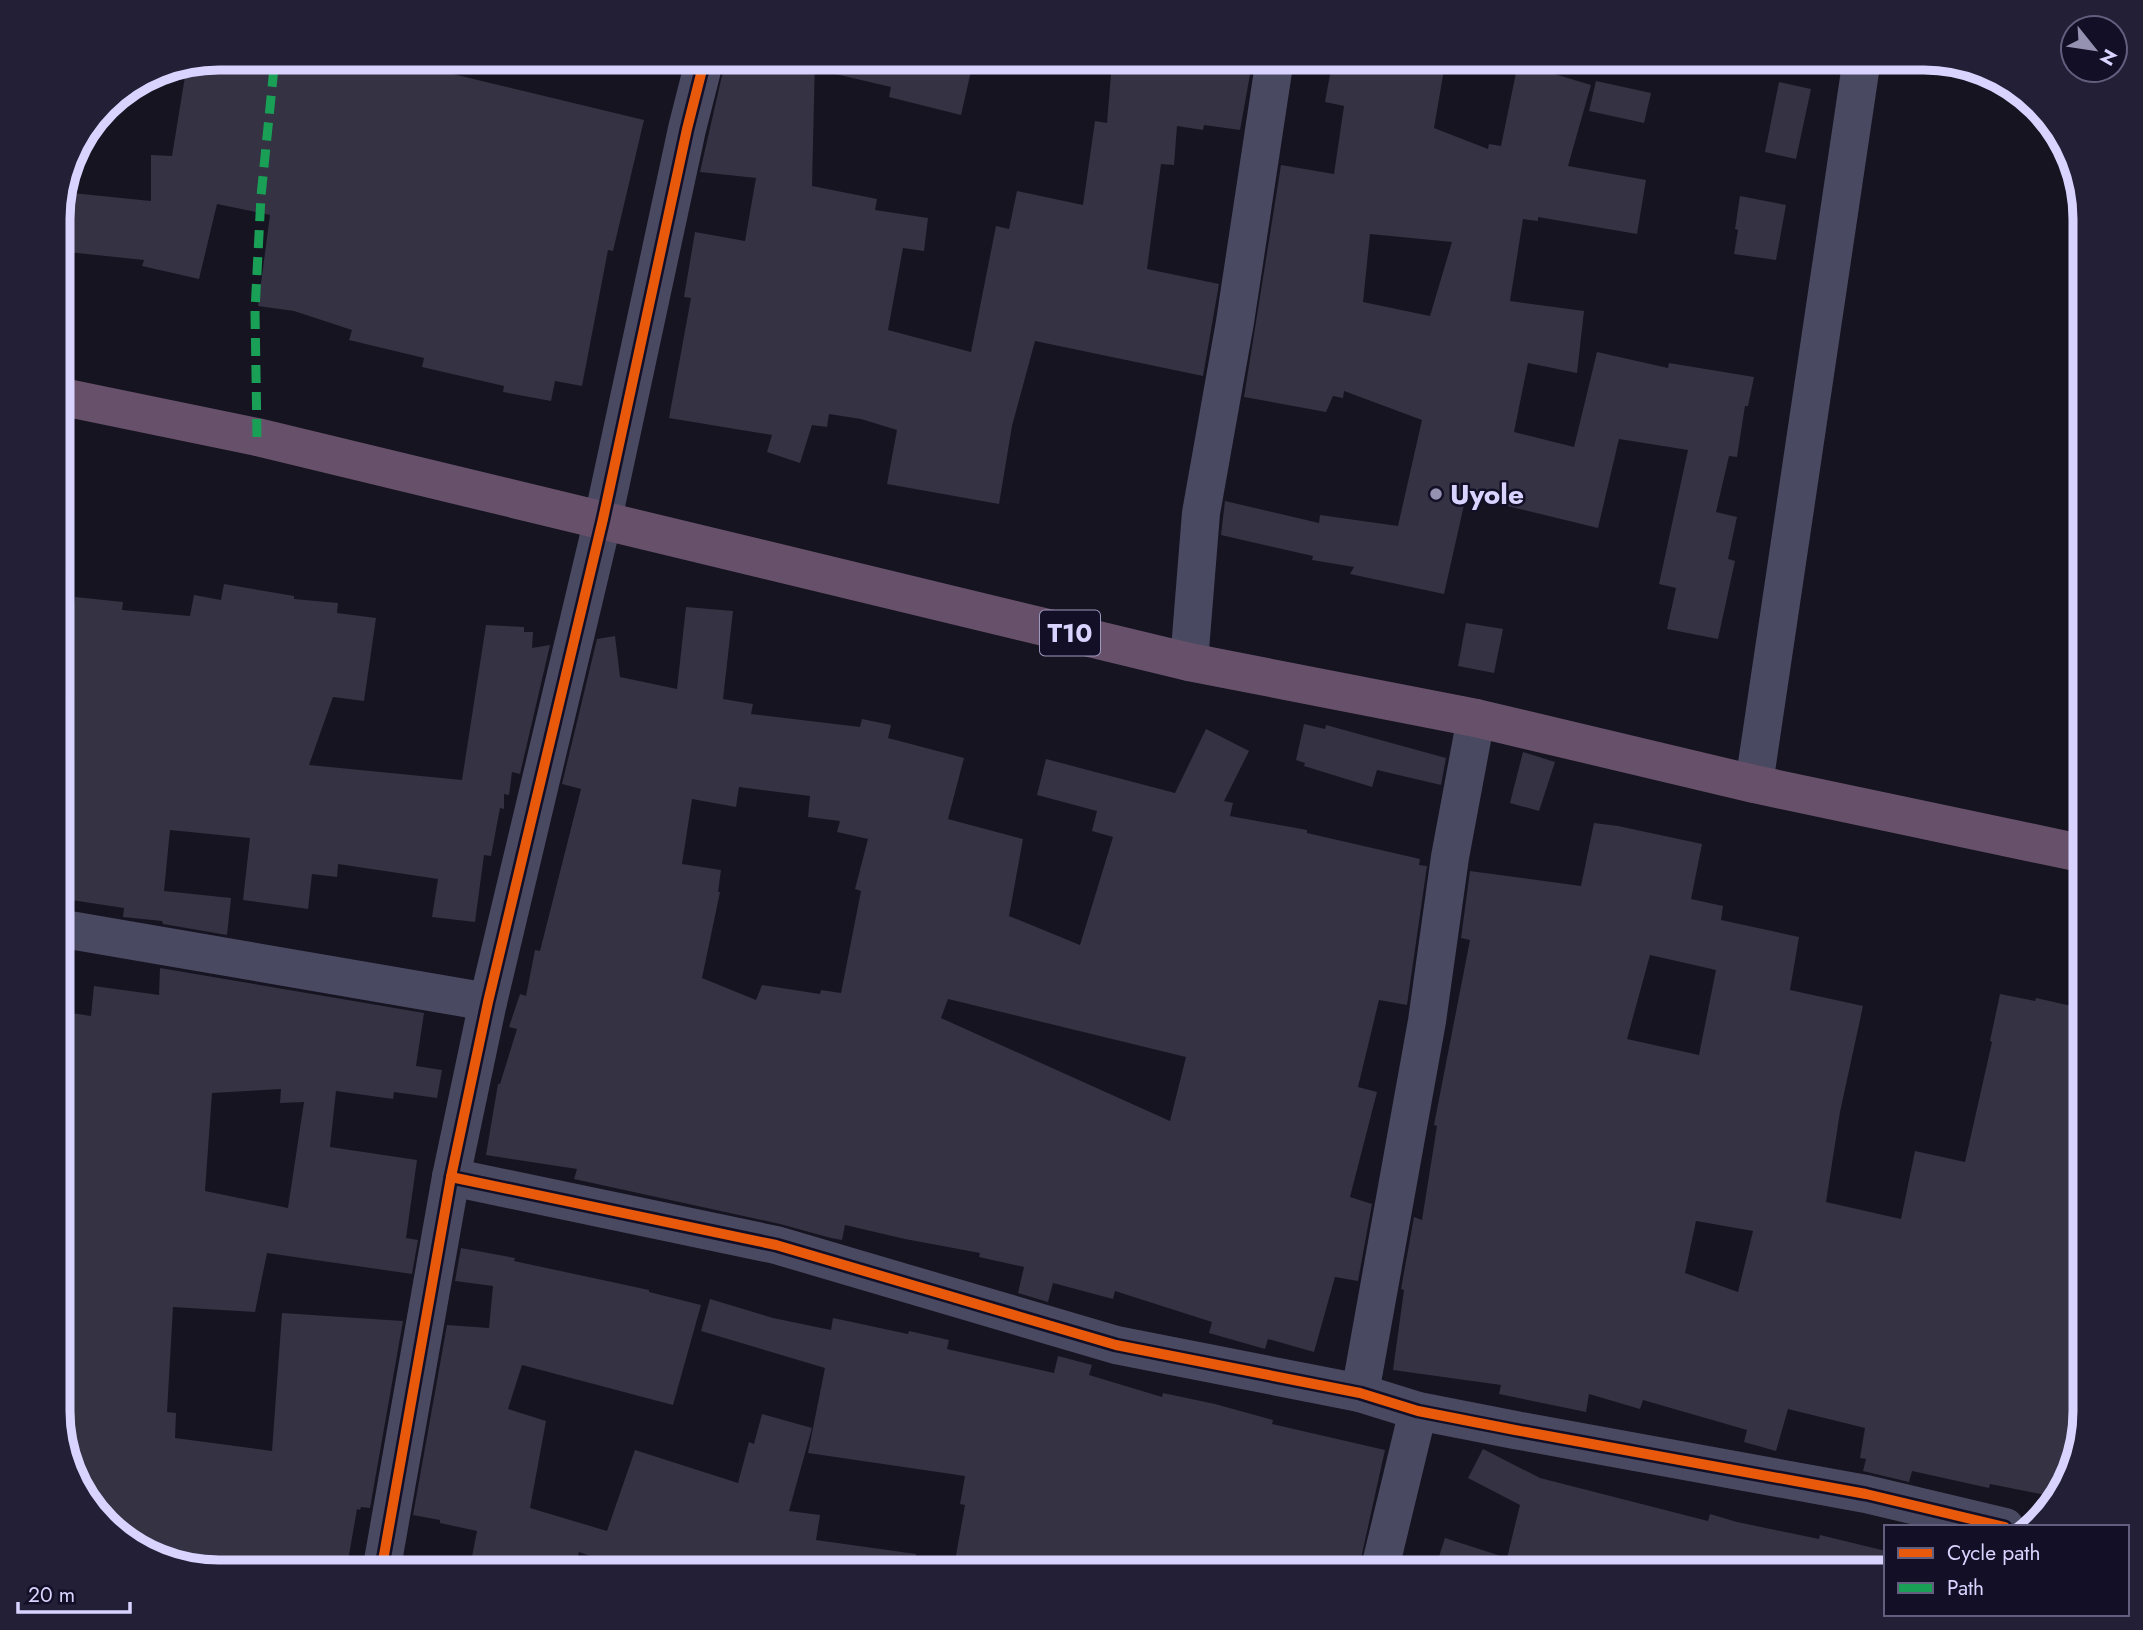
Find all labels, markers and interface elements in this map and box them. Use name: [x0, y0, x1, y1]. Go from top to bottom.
north arrow: [2059, 14, 2129, 84]
text: N: [2093, 44, 2124, 71]
place label: Uyole: [1450, 474, 1524, 515]
marker: Uyole: [1428, 486, 1444, 502]
road number: T10: [1040, 610, 1100, 656]
legend: [1884, 1525, 2129, 1616]
text: Cycle path: [1947, 1538, 2040, 1568]
scale bar: [18, 1570, 130, 1614]
text: Path: [1947, 1573, 1984, 1603]
text: 20 m: [28, 1580, 75, 1610]

